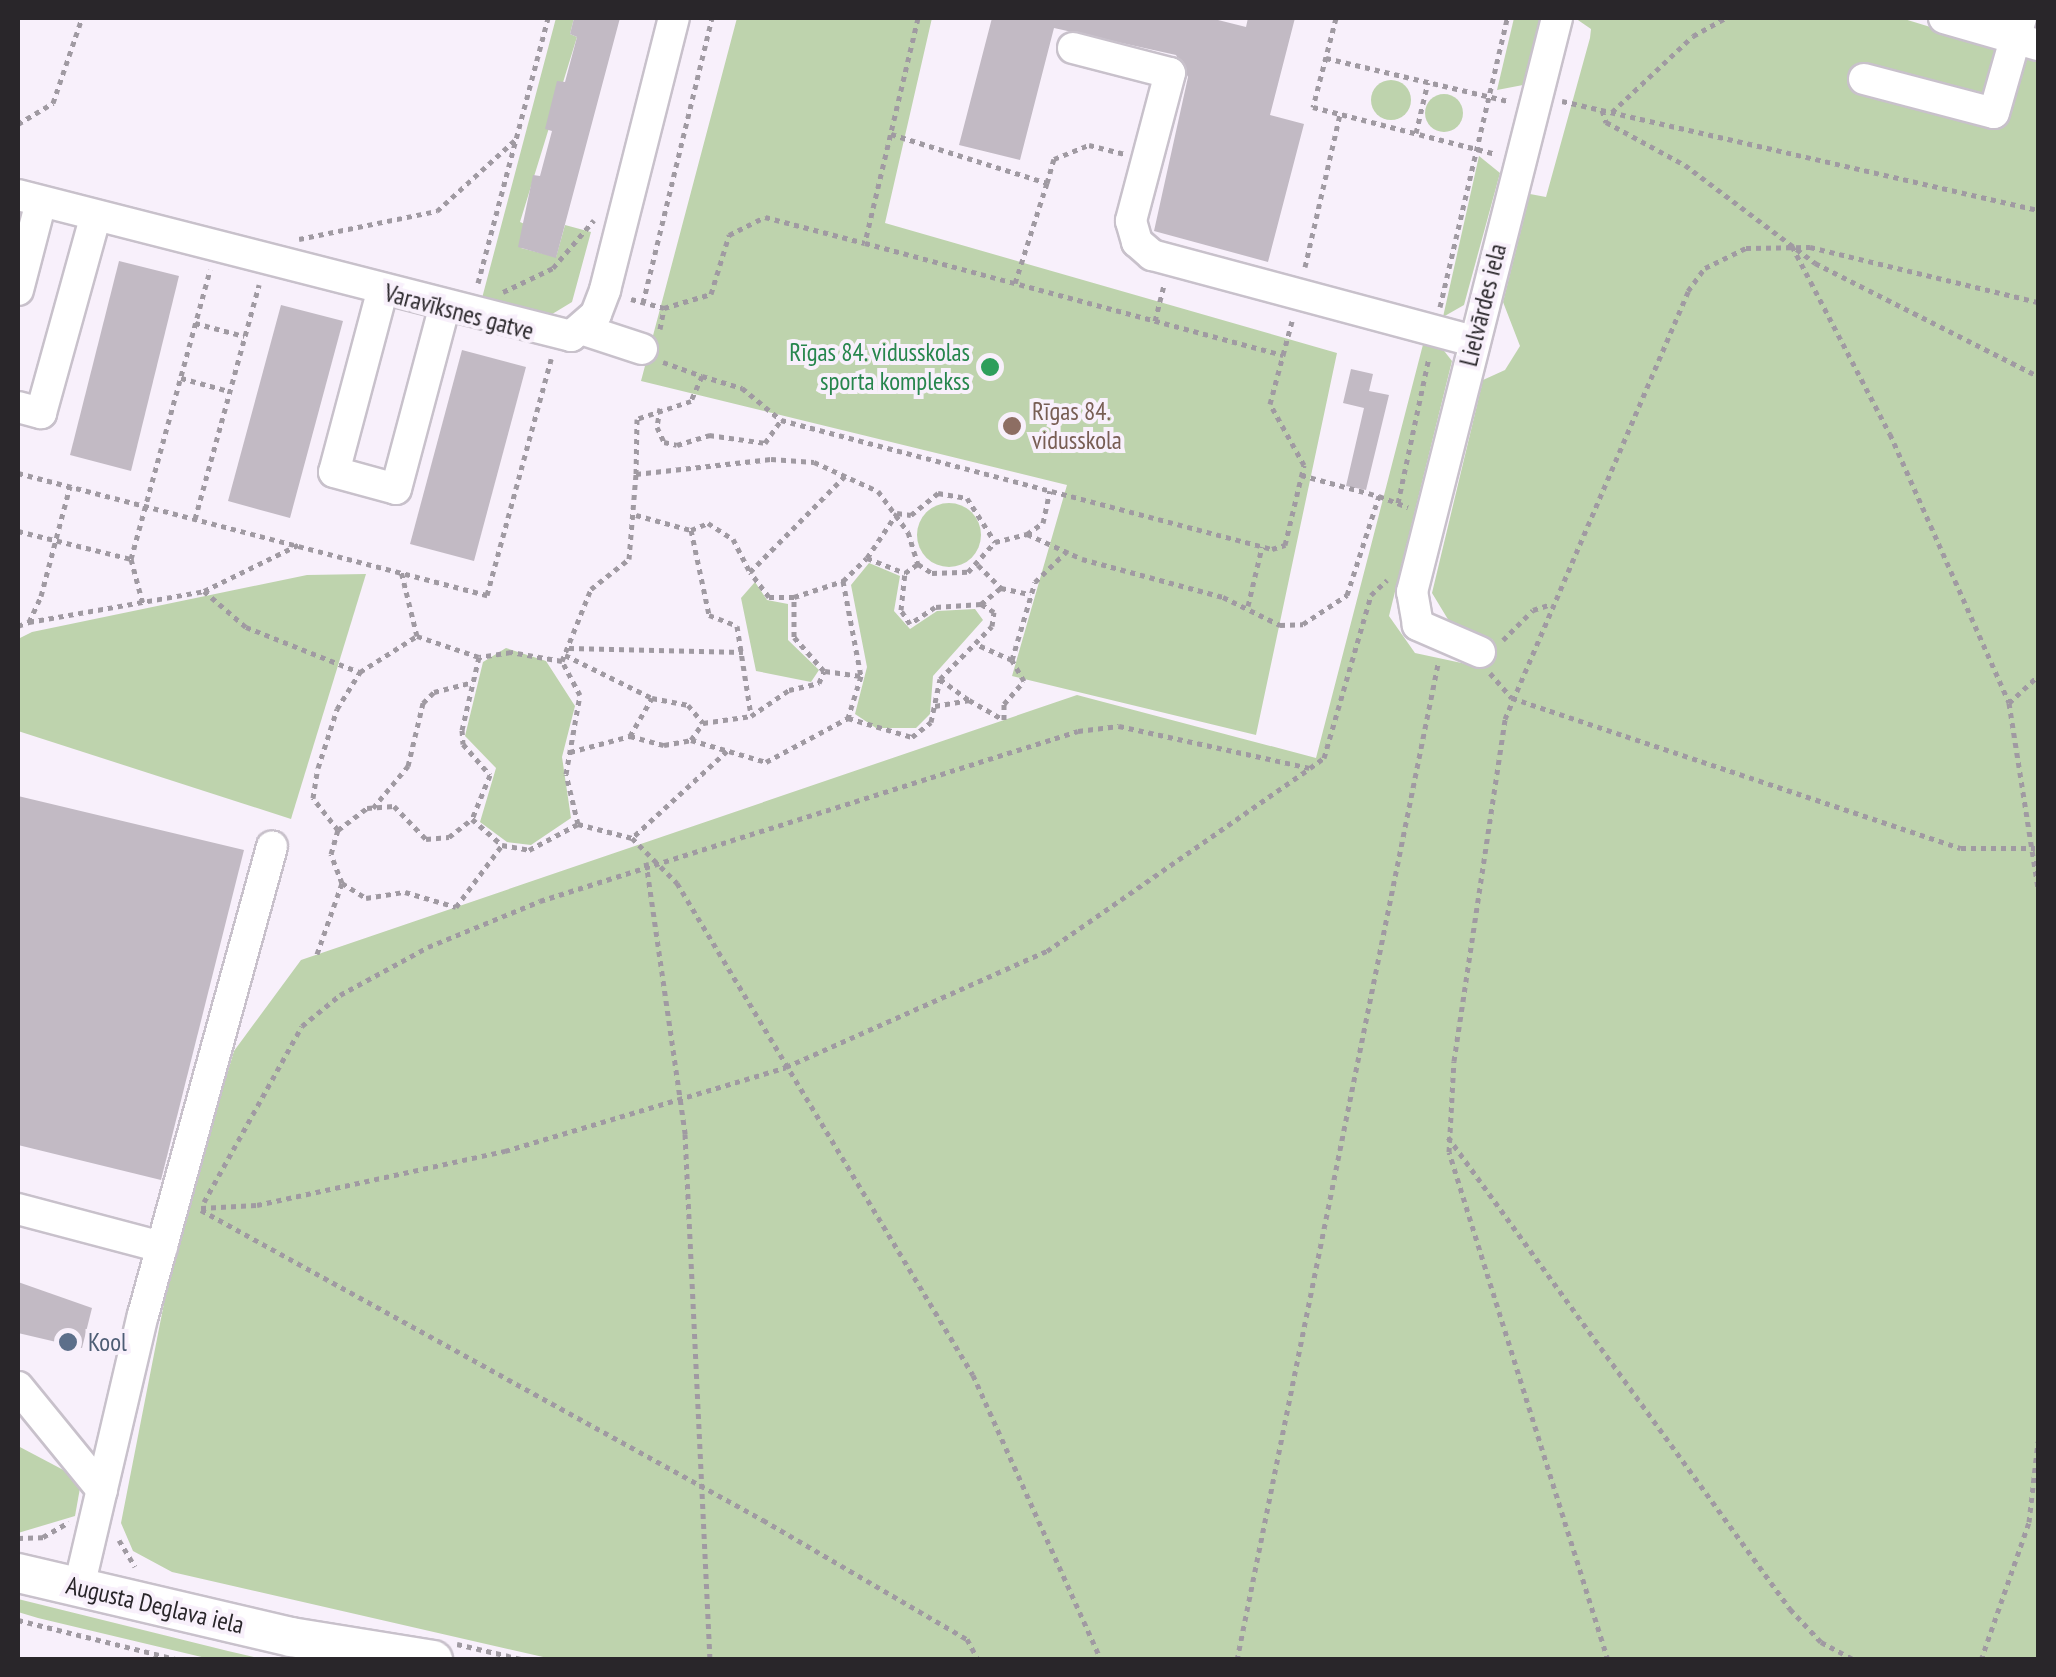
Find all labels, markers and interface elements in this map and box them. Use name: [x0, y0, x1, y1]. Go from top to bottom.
street label: Lielvārdes iela: [1453, 241, 1513, 369]
street label: Varavīksnes gatve: [381, 278, 537, 346]
place label: Rīgas 84. vidusskolas sporta komplekss: [788, 338, 970, 397]
marker: Rīgas 84. vidusskolas sporta komplekss: [979, 356, 1001, 378]
place label: Rīgas 84. vidusskola: [1032, 397, 1122, 456]
marker: Rīgas 84. vidusskola: [1001, 415, 1023, 437]
place label: Kool: [88, 1327, 127, 1357]
marker: Kool: [57, 1331, 79, 1353]
street label: Augusta Deglava iela: [63, 1570, 247, 1640]

